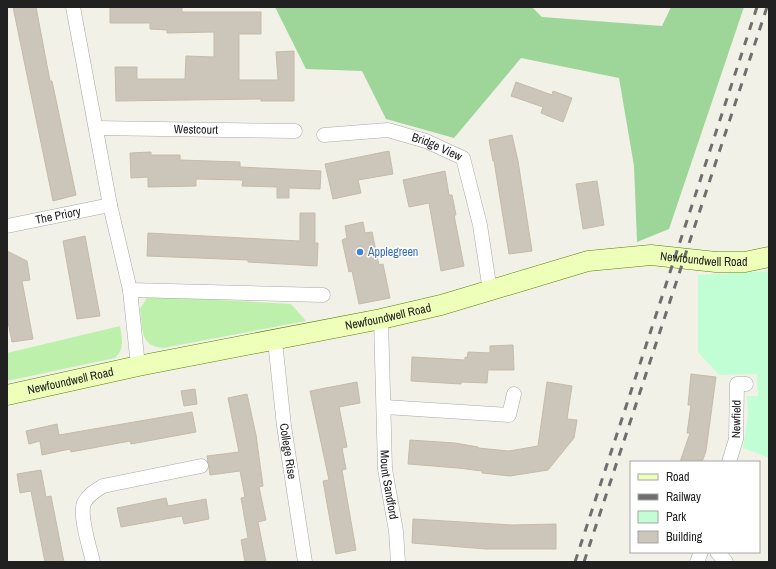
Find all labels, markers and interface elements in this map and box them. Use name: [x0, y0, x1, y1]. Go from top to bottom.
street label: Westcourt: [174, 121, 218, 138]
street label: Bridge View: [410, 129, 466, 165]
street label: The Priory: [34, 203, 82, 228]
place label: Applegreen: [367, 244, 418, 260]
marker: Applegreen: [355, 247, 365, 257]
street label: Newfoundwell Road: [659, 248, 747, 270]
street label: Newfoundwell Road: [344, 300, 433, 334]
street label: Newfoundwell Road: [26, 364, 115, 398]
street label: Newfield: [728, 400, 745, 438]
street label: College Rise: [276, 422, 300, 480]
street label: Mount Sandford: [376, 450, 402, 521]
legend: [630, 461, 760, 553]
text: Road: [666, 469, 690, 485]
text: Railway: [666, 489, 701, 505]
text: Park: [666, 509, 686, 525]
text: Building: [666, 529, 703, 545]

